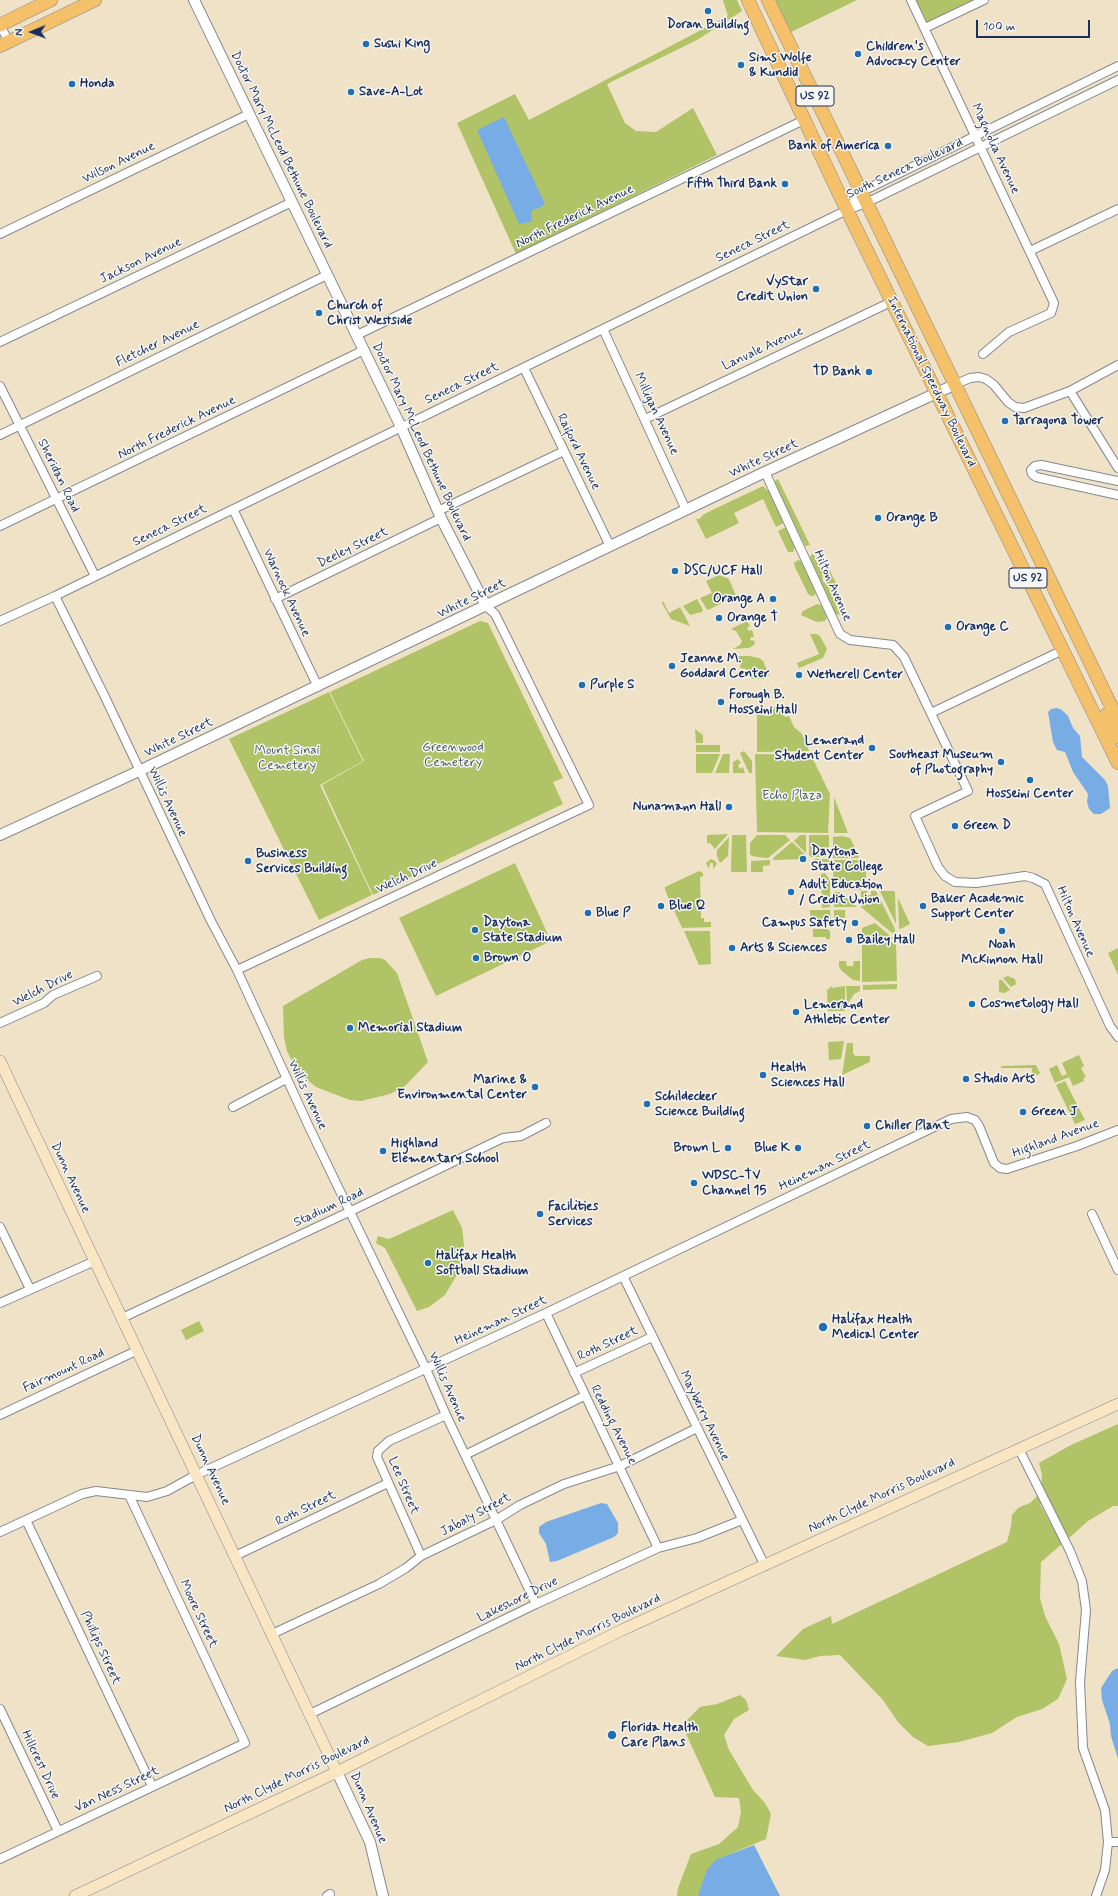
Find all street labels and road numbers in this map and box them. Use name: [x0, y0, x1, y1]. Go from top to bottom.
street label: Doctor Mary McLeod Bethune Boulevard: [226, 49, 336, 251]
road number: US 92: [796, 86, 834, 106]
street label: Magnolia Avenue: [967, 101, 1023, 197]
street label: South Seneca Boulevard: [844, 135, 966, 203]
street label: Wilson Avenue: [80, 139, 158, 187]
street label: North Frederick Avenue: [514, 182, 636, 252]
street label: Seneca Street: [713, 217, 793, 267]
street label: Jackson Avenue: [97, 234, 185, 288]
street label: International Speedway Boulevard: [883, 294, 979, 470]
street label: Fletcher Avenue: [114, 317, 202, 371]
street label: Lanvale Avenue: [720, 323, 806, 375]
street label: Doctor Mary McLeod Bethune Boulevard: [368, 340, 474, 544]
street label: Seneca Street: [422, 359, 502, 409]
street label: Milligan Avenue: [630, 370, 682, 458]
street label: North Frederick Avenue: [116, 393, 238, 463]
street label: Raiford Avenue: [553, 411, 603, 493]
street label: White Street: [727, 436, 801, 482]
street label: Sheridan Road: [33, 437, 83, 515]
street label: Seneca Street: [130, 501, 210, 551]
street label: Deeley Street: [315, 524, 391, 572]
street label: Warnock Avenue: [259, 547, 313, 639]
street label: Hilton Avenue: [809, 548, 855, 624]
road number: US 92: [1009, 568, 1047, 588]
street label: White Street: [435, 576, 509, 622]
street label: White Street: [142, 715, 216, 761]
street label: Willis Avenue: [144, 765, 190, 839]
street label: Welch Drive: [374, 856, 440, 898]
street label: Hilton Avenue: [1052, 884, 1098, 960]
street label: Welch Drive: [10, 967, 76, 1011]
street label: Willis Avenue: [284, 1058, 330, 1132]
street label: Highland Avenue: [1010, 1116, 1102, 1162]
street label: Heineman Street: [777, 1137, 873, 1195]
street label: Dunn Avenue: [47, 1140, 93, 1216]
street label: Stadium Road: [292, 1185, 366, 1231]
street label: Heineman Street: [452, 1293, 550, 1349]
street label: Roth Street: [575, 1323, 641, 1365]
street label: Fairmount Road: [21, 1345, 107, 1397]
street label: Willis Avenue: [425, 1349, 469, 1425]
street label: Mayberry Avenue: [675, 1368, 733, 1464]
street label: Redding Avenue: [586, 1383, 640, 1467]
street label: Dunn Avenue: [187, 1432, 233, 1508]
street label: Lee Street: [384, 1455, 422, 1517]
street label: North Clyde Morris Boulevard: [806, 1455, 958, 1537]
street label: Roth Street: [273, 1488, 339, 1530]
street label: Jabaly Street: [438, 1490, 514, 1540]
street label: Lakeshore Drive: [475, 1574, 561, 1626]
street label: Moore Street: [175, 1577, 221, 1651]
street label: North Clyde Morris Boulevard: [513, 1591, 663, 1675]
street label: Phillips Street: [76, 1609, 124, 1687]
street label: Hillcrest Drive: [17, 1728, 63, 1802]
street label: North Clyde Morris Boulevard: [222, 1733, 372, 1817]
street label: Van Ness Street: [72, 1764, 162, 1816]
street label: Dunn Avenue: [346, 1770, 390, 1846]

